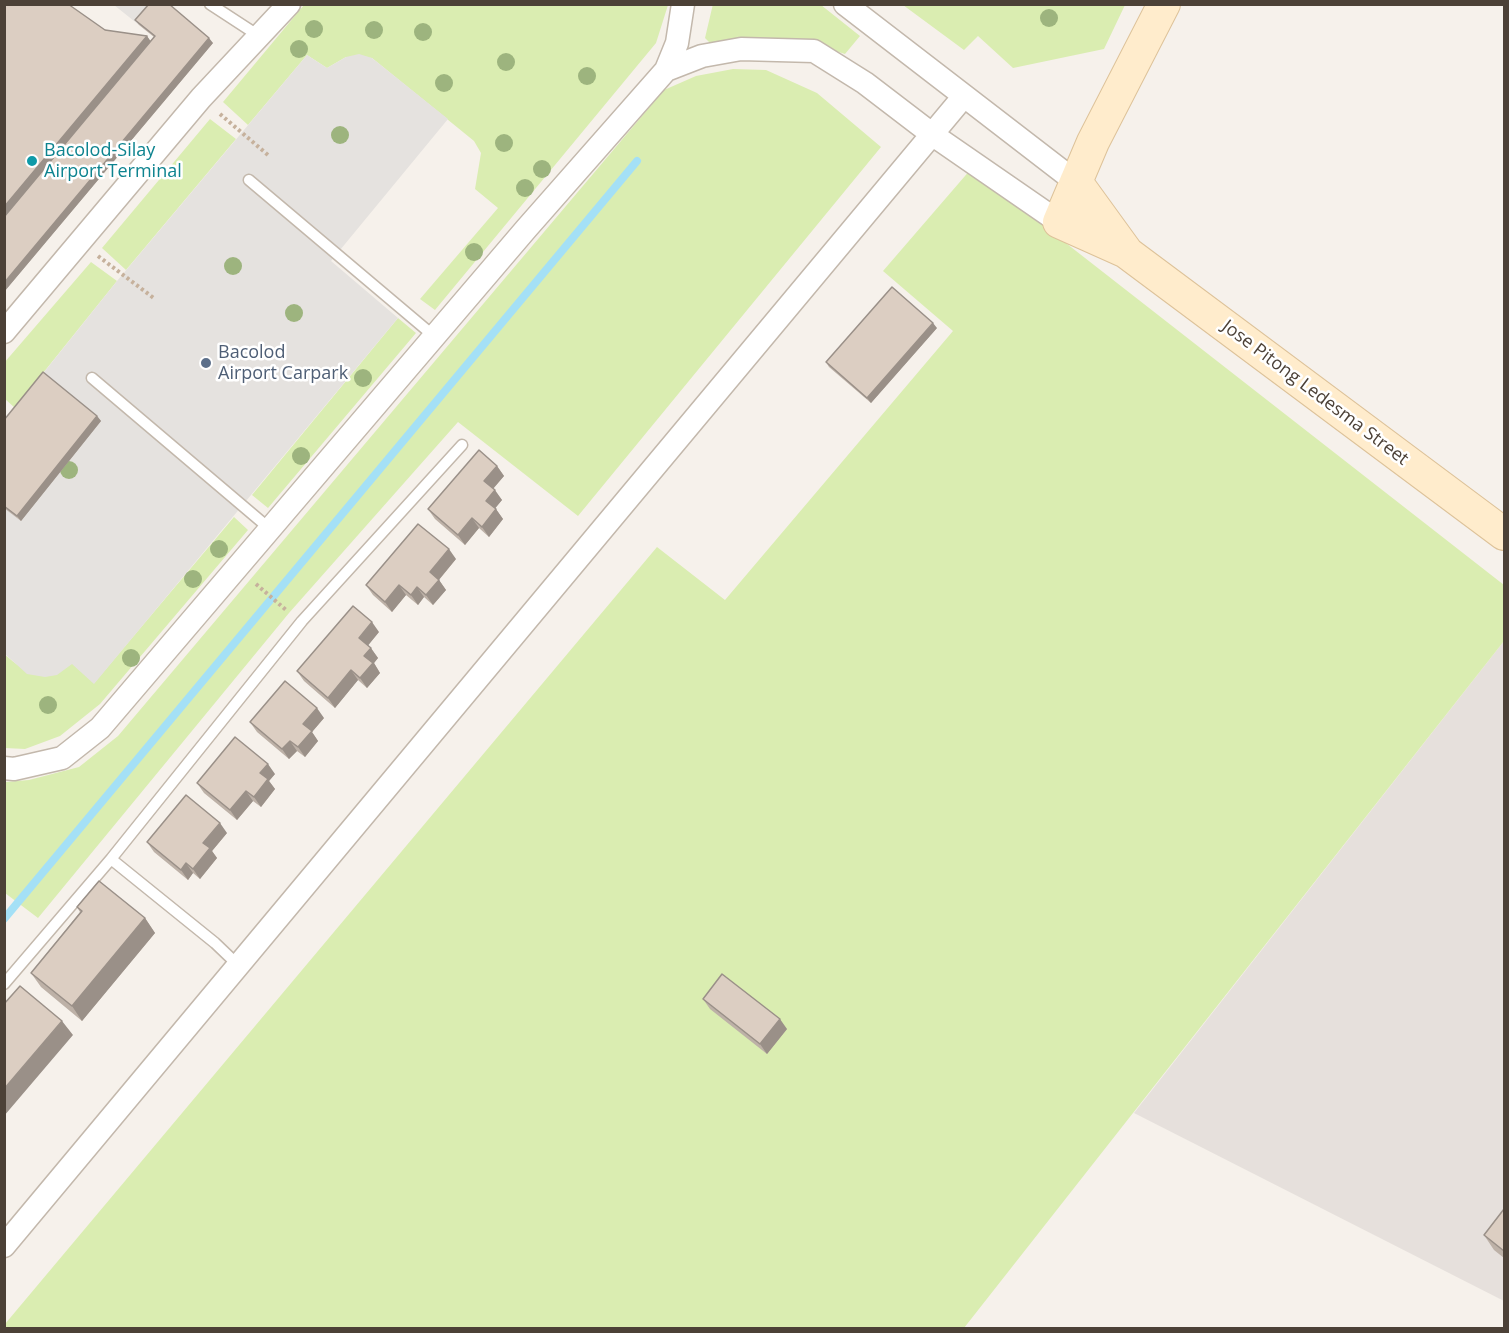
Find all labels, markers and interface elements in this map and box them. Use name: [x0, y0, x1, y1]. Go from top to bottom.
place label: Bacolod-Silay Airport Terminal: [44, 140, 182, 182]
marker: Bacolod-Silay Airport Terminal: [25, 154, 39, 168]
street label: Jose Pitong Ledesma Street: [1217, 316, 1413, 470]
place label: Bacolod Airport Carpark: [218, 342, 348, 385]
marker: Bacolod Airport Carpark: [199, 356, 213, 370]

